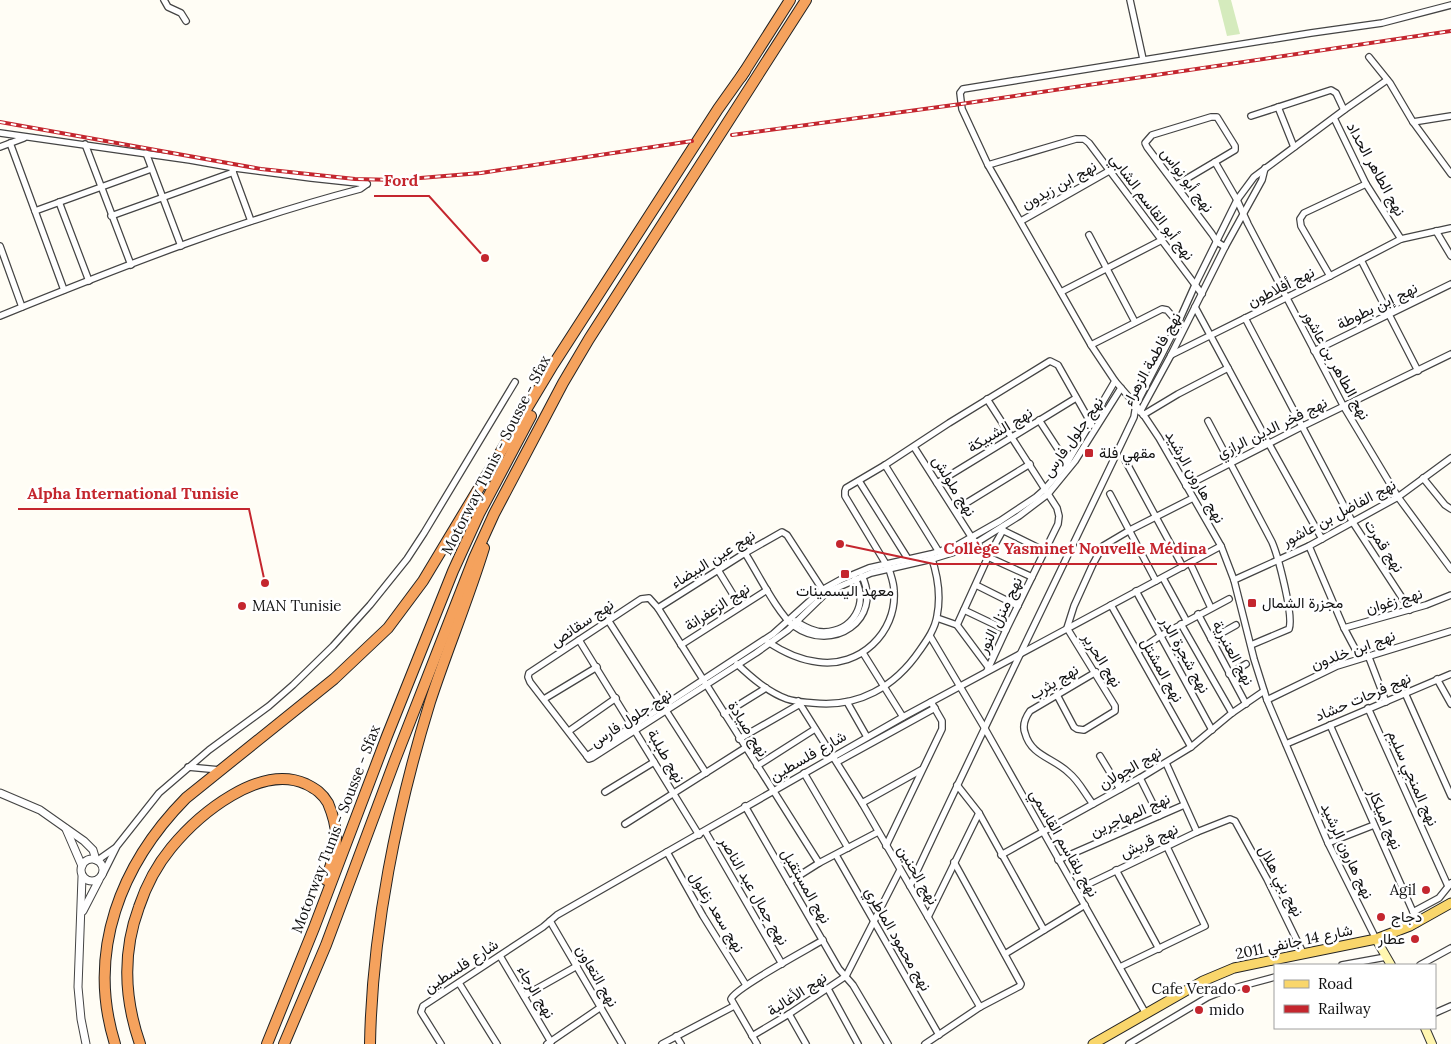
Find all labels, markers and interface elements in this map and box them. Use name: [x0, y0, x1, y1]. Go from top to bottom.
street label: نهج الطاهر الحداد: [1341, 118, 1410, 220]
street label: نهج أبو نواس: [1155, 143, 1218, 217]
street label: نهج أبو القاسم الشابي: [1103, 149, 1199, 266]
street label: نهج ابن زيدون: [1018, 156, 1101, 215]
callout: Ford: [374, 165, 429, 196]
text: Ford: [384, 170, 419, 190]
street label: نهج أفلاطون: [1244, 262, 1318, 313]
street label: نهج إبن بطوطة: [1333, 278, 1421, 335]
street label: نهج الطاهر بن عاشور: [1296, 306, 1374, 424]
street label: نهج فاطمة الزهراء: [1118, 309, 1187, 410]
street label: Motorway Tunis - Sousse - Sfax: [437, 352, 554, 558]
street label: نهج جلول فارس: [1038, 393, 1109, 482]
street label: نهج فخر الدين الرازي: [1214, 393, 1332, 466]
street label: نهج الشبيكة: [964, 403, 1037, 458]
street label: نهج هارون الرشيد: [1160, 427, 1230, 527]
place label: مقهي فلة: [1099, 443, 1156, 466]
marker: مقهي فلة: [1083, 447, 1095, 459]
street label: نهج ملولش: [927, 452, 981, 521]
street label: نهج الفاضل بن عاشور: [1278, 475, 1400, 553]
callout: Alpha International Tunisie: [18, 478, 249, 509]
text: Alpha International Tunisie: [27, 483, 239, 503]
street label: نهج قمرت: [1359, 516, 1409, 577]
street label: نهج عين البيضاء: [667, 525, 759, 594]
callout: Collège Yasminet Nouvelle Médina: [934, 533, 1217, 564]
text: Collège Yasminet Nouvelle Médina: [943, 538, 1207, 558]
marker: معهد اليسمينات: [839, 568, 851, 580]
street label: نهج منزل النور: [972, 573, 1028, 658]
street label: نهج الزعفرانة: [681, 578, 754, 636]
place label: معهد اليسمينات: [796, 581, 894, 600]
street label: نهج زغوان: [1363, 583, 1425, 620]
place label: مجزرة الشمال: [1262, 593, 1343, 612]
street label: نهج سقانص: [546, 594, 618, 652]
place label: MAN Tunisie: [252, 596, 341, 615]
marker: مجزرة الشمال: [1246, 597, 1258, 609]
marker: MAN Tunisie: [236, 600, 248, 612]
street label: نهج شجرة الدر: [1154, 612, 1214, 697]
street label: نهج العنبرية: [1207, 617, 1258, 689]
street label: نهج ابن خلدون: [1308, 626, 1398, 675]
street label: نهج الحرير: [1076, 628, 1127, 692]
street label: نهج المشتل: [1135, 634, 1188, 706]
street label: نهج يثرب: [1026, 660, 1083, 705]
street label: نهج فرحات حشاد: [1312, 668, 1414, 727]
street label: نهج جلول فارس: [586, 684, 676, 753]
street label: نهج صيادة: [722, 697, 773, 761]
street label: Motorway Tunis - Sousse - Sfax: [287, 722, 384, 936]
street label: نهج طبلبة: [642, 726, 689, 787]
street label: شارع فلسطين: [766, 726, 851, 787]
street label: نهج المنجي سليم: [1380, 727, 1443, 830]
street label: نهج الجولان: [1095, 742, 1166, 795]
street label: نهج بلقاسم القاسمي: [1022, 785, 1103, 902]
street label: نهج اميلكار: [1362, 785, 1407, 853]
street label: نهج المهاجرين: [1087, 788, 1174, 842]
street label: نهج هارون الرشيد: [1315, 800, 1378, 903]
street label: نهج قريش: [1117, 819, 1182, 864]
street label: نهج جمال عبد الناصر: [713, 832, 793, 949]
street label: نهج الحنين: [892, 841, 943, 909]
street label: نهج بني هلال: [1251, 842, 1308, 922]
street label: نهج المستقبل: [776, 845, 836, 928]
street label: نهج سعد زغلول: [684, 868, 749, 957]
place label: Agil: [1389, 880, 1416, 899]
street label: نهج محمود الماطري: [857, 883, 936, 996]
marker: Agil: [1420, 884, 1432, 896]
place label: دجاج: [1391, 907, 1422, 928]
marker: دجاج: [1375, 911, 1387, 923]
street label: شارع 14 جانفي 2011: [1234, 920, 1355, 967]
place label: عطار: [1377, 929, 1405, 948]
marker: عطار: [1409, 933, 1421, 945]
street label: شارع فلسطين: [420, 934, 503, 998]
street label: نهج التعاون: [570, 941, 623, 1011]
street label: نهج الرجاء: [512, 962, 560, 1023]
legend: [1274, 964, 1436, 1029]
street label: نهج الأغالبة: [763, 967, 831, 1021]
text: Road: [1318, 974, 1353, 993]
place label: Cafe Verado: [1151, 979, 1236, 998]
marker: Cafe Verado: [1240, 983, 1252, 995]
text: Railway: [1318, 999, 1371, 1018]
place label: mido: [1209, 1000, 1245, 1019]
marker: mido: [1193, 1004, 1205, 1016]

